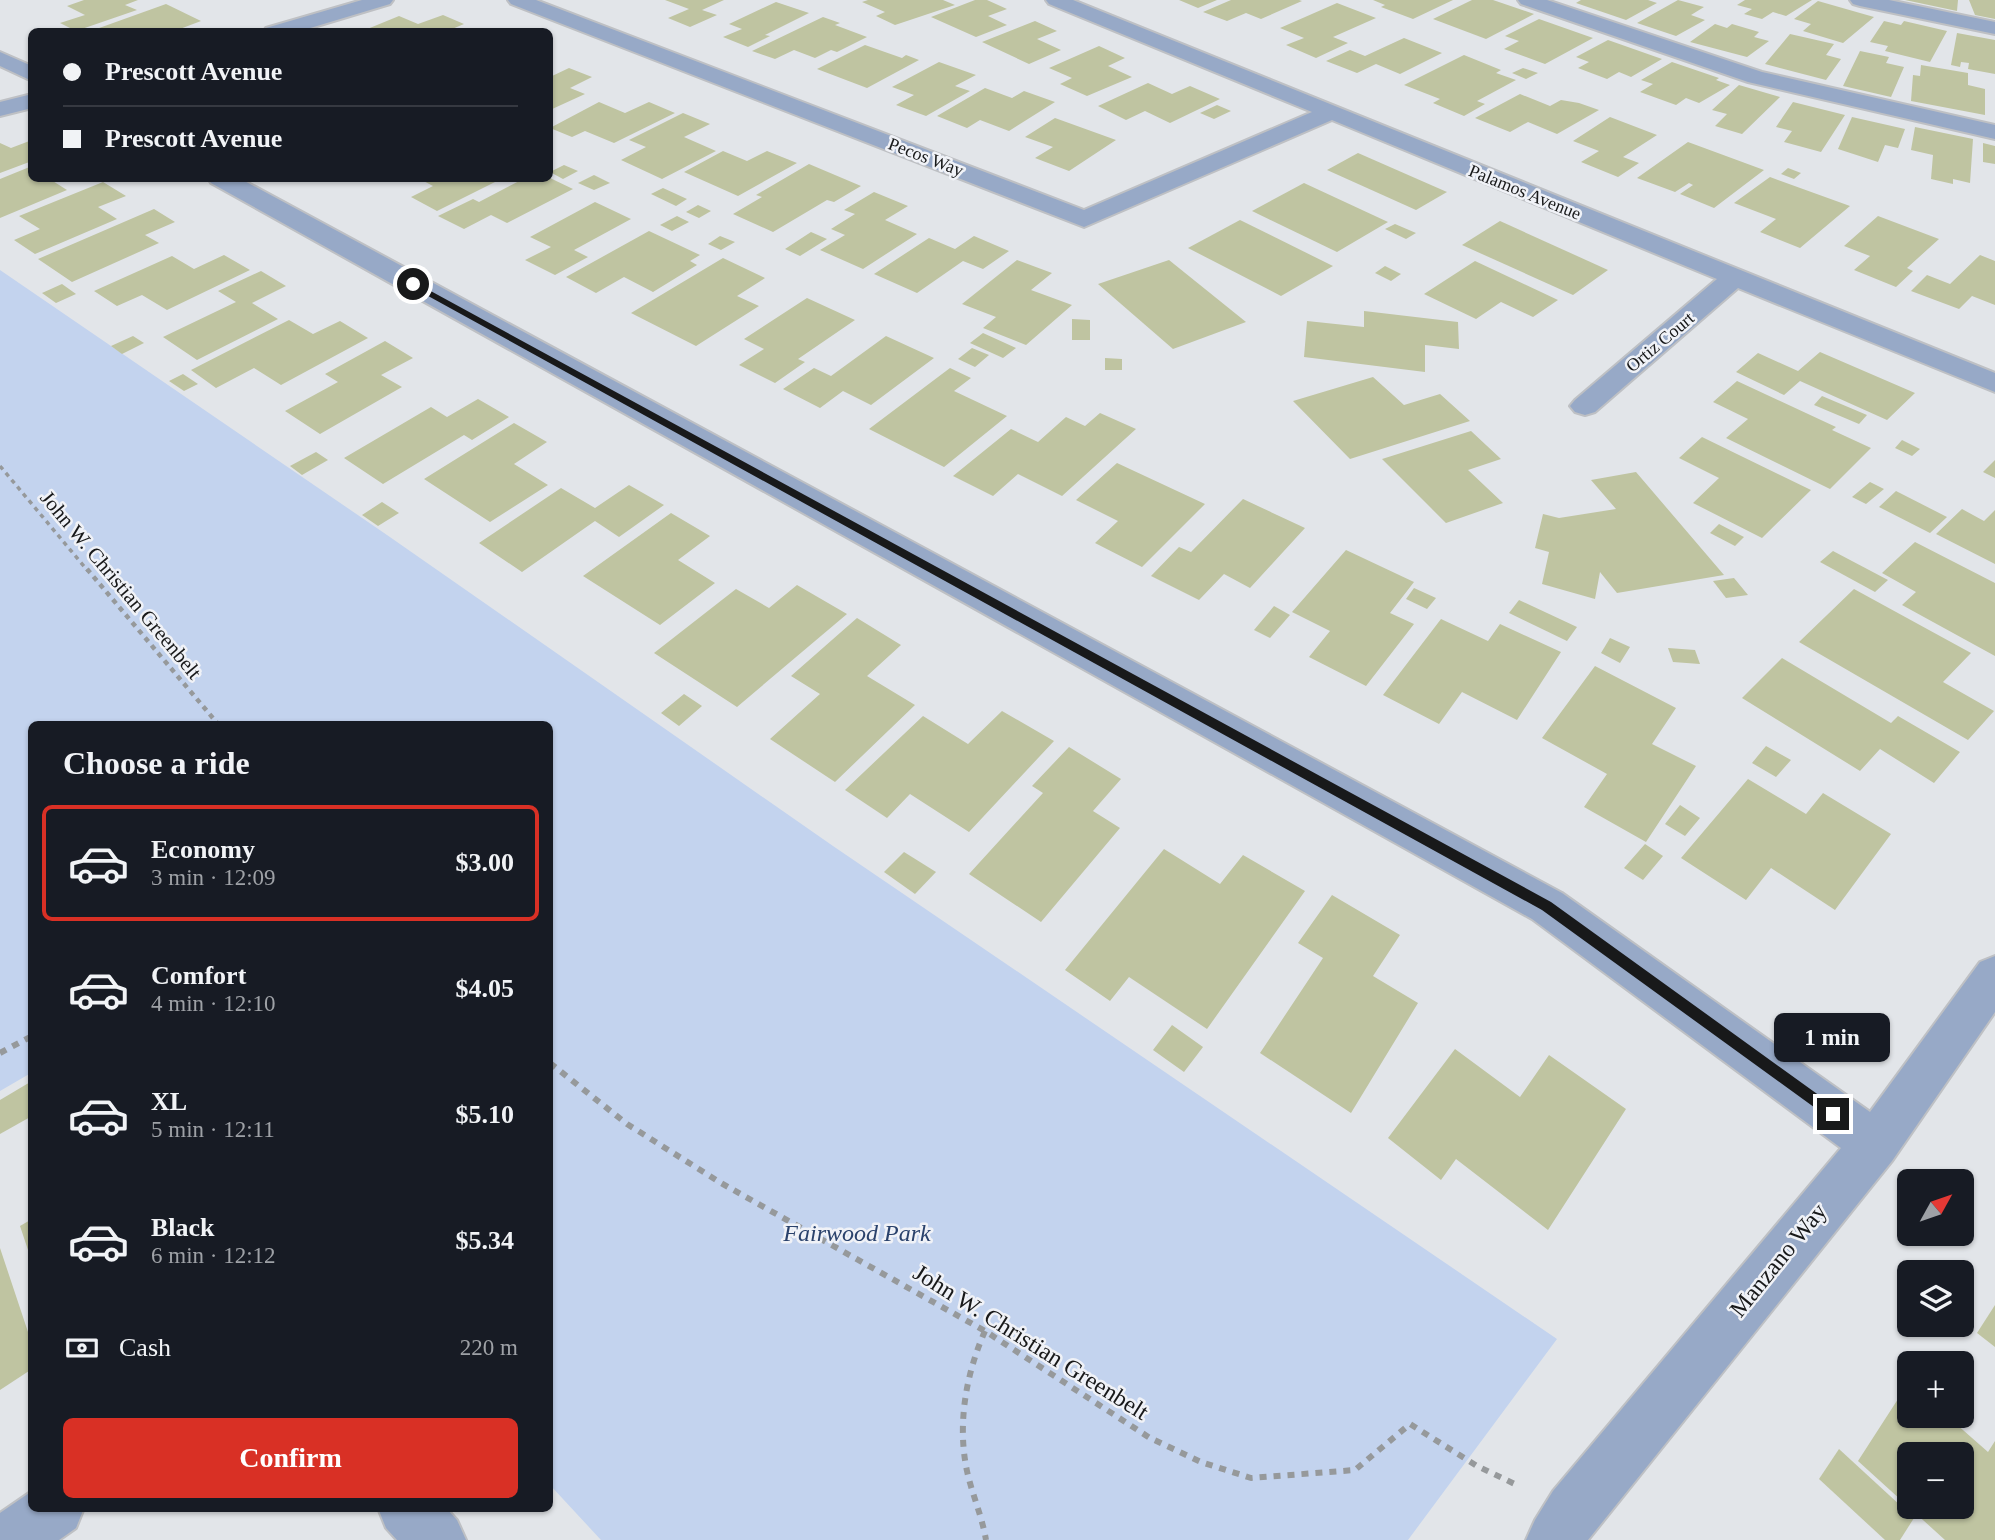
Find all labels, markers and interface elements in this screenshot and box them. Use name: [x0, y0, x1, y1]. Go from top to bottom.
text: Prescott Avenue: [105, 57, 282, 86]
text: Prescott Avenue: [105, 124, 282, 153]
street label: Pecos Way: [886, 134, 966, 180]
street label: Palamos Avenue: [1466, 160, 1584, 224]
route start: [397, 268, 429, 300]
street label: Ortiz Court: [1622, 308, 1698, 376]
street label: John W. Christian Greenbelt: [35, 486, 207, 684]
text: Choose a ride: [63, 745, 250, 781]
icon: car: [67, 832, 130, 895]
text: Economy: [151, 835, 255, 864]
text: $3.00: [456, 848, 514, 877]
text: 3 min · 12:09: [151, 865, 276, 890]
icon: car: [67, 958, 130, 1021]
text: Comfort: [151, 961, 246, 990]
text: $4.05: [456, 974, 514, 1003]
text: 4 min · 12:10: [151, 991, 276, 1016]
callout: 1 min: [1775, 1012, 1891, 1062]
text: 1 min: [1804, 1025, 1860, 1050]
icon: car: [67, 1084, 130, 1147]
text: XL: [151, 1087, 187, 1116]
route end: [1817, 1098, 1849, 1130]
text: $5.10: [456, 1100, 514, 1129]
text: 5 min · 12:11: [151, 1117, 275, 1142]
north arrow: [1897, 1169, 1974, 1246]
map controls: [1897, 1169, 1974, 1519]
street label: Manzano Way: [1724, 1198, 1832, 1322]
icon: car: [67, 1210, 130, 1273]
text: Black: [151, 1213, 215, 1242]
park label: Fairwood Park: [782, 1220, 931, 1246]
text: $5.34: [456, 1226, 514, 1255]
text: 6 min · 12:12: [151, 1243, 276, 1268]
street label: John W. Christian Greenbelt: [909, 1259, 1153, 1425]
button: layers: [1897, 1260, 1974, 1337]
icon: cash: [63, 1329, 101, 1367]
text: Cash: [119, 1333, 171, 1362]
text: 220 m: [460, 1335, 518, 1360]
button: +: [1897, 1351, 1974, 1428]
button: Confirm: [63, 1418, 518, 1498]
button: −: [1897, 1442, 1974, 1519]

